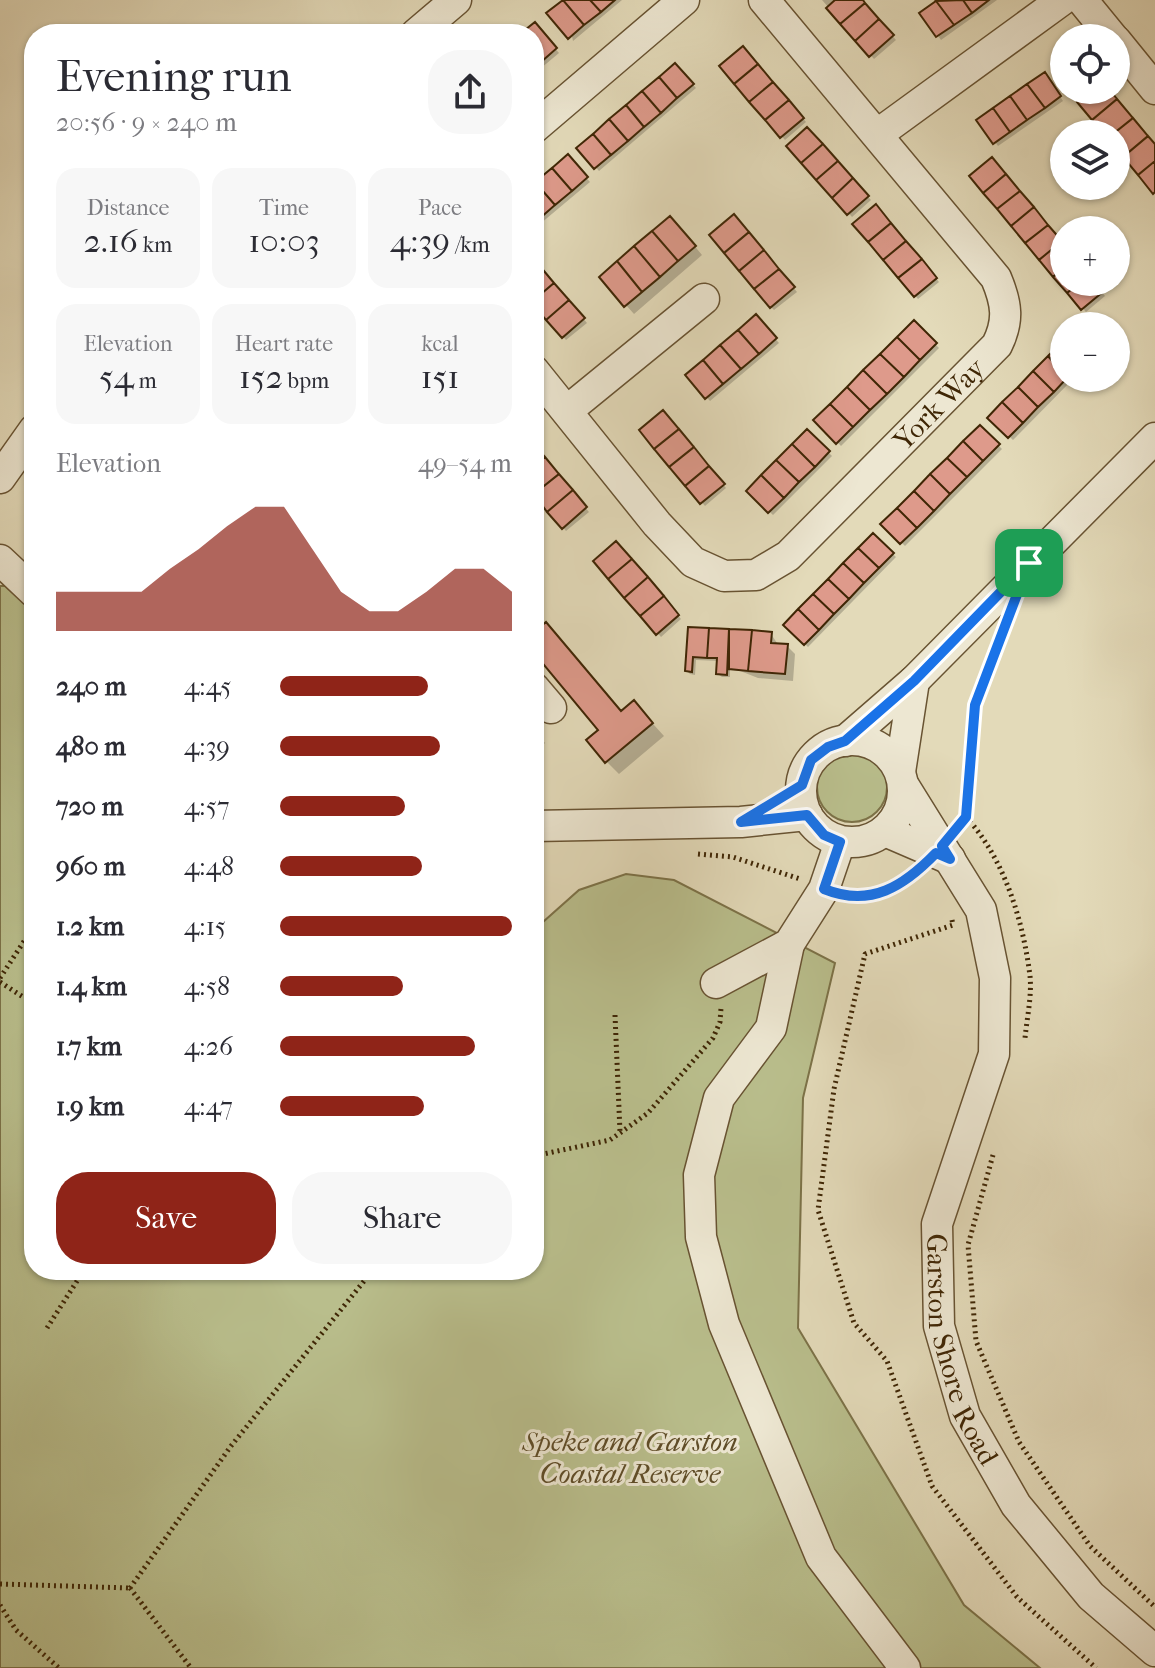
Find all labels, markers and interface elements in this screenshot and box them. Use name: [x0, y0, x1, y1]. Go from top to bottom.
map controls: [1050, 24, 1130, 392]
button: locate: [1050, 24, 1130, 104]
button: share: [428, 50, 512, 134]
text: Evening run: [56, 51, 291, 102]
text: 20:56 · 9 × 240 m: [56, 107, 237, 138]
button: layers: [1050, 120, 1130, 200]
text: Distance: [87, 195, 169, 221]
text: Time: [259, 195, 309, 221]
text: Pace: [418, 195, 462, 221]
button: +: [1050, 216, 1130, 296]
text: 2.16: [84, 221, 138, 261]
text: 10:03: [248, 221, 320, 261]
text: 4:39: [390, 221, 450, 261]
text: km: [138, 232, 172, 258]
text: /km: [450, 232, 490, 258]
button: −: [1050, 312, 1130, 392]
text: Elevation: [84, 331, 172, 357]
text: Heart rate: [235, 331, 333, 357]
text: kcal: [421, 331, 459, 357]
street label: York Way: [886, 351, 992, 458]
text: 54: [99, 357, 134, 397]
text: 152: [239, 357, 283, 397]
text: 151: [421, 357, 459, 397]
text: m: [134, 368, 157, 394]
text: bpm: [283, 368, 329, 394]
text: Elevation: [56, 448, 161, 479]
text: 49–54 m: [418, 448, 512, 479]
pin: [995, 529, 1063, 597]
icon: arrive: [1007, 541, 1051, 585]
text: 240 m: [56, 671, 126, 702]
text: 4:45: [184, 671, 232, 702]
text: 480 m: [56, 731, 126, 762]
text: 4:39: [184, 731, 230, 762]
text: 720 m: [56, 791, 123, 822]
text: 4:57: [184, 791, 229, 822]
text: 960 m: [56, 851, 125, 882]
text: 4:48: [184, 851, 234, 882]
text: 1.2 km: [56, 911, 124, 942]
text: 4:15: [184, 911, 226, 942]
text: 1.4 km: [56, 971, 127, 1002]
text: 4:58: [184, 971, 230, 1002]
text: 1.7 km: [56, 1031, 122, 1062]
text: 4:26: [184, 1031, 233, 1062]
text: 1.9 km: [56, 1091, 124, 1122]
text: 4:47: [184, 1091, 233, 1122]
button: Save: [56, 1172, 276, 1264]
button: Share: [292, 1172, 512, 1264]
street label: Garston Shore Road: [920, 1233, 1006, 1471]
park label: Speke and Garston Coastal Reserve: [521, 1425, 738, 1490]

